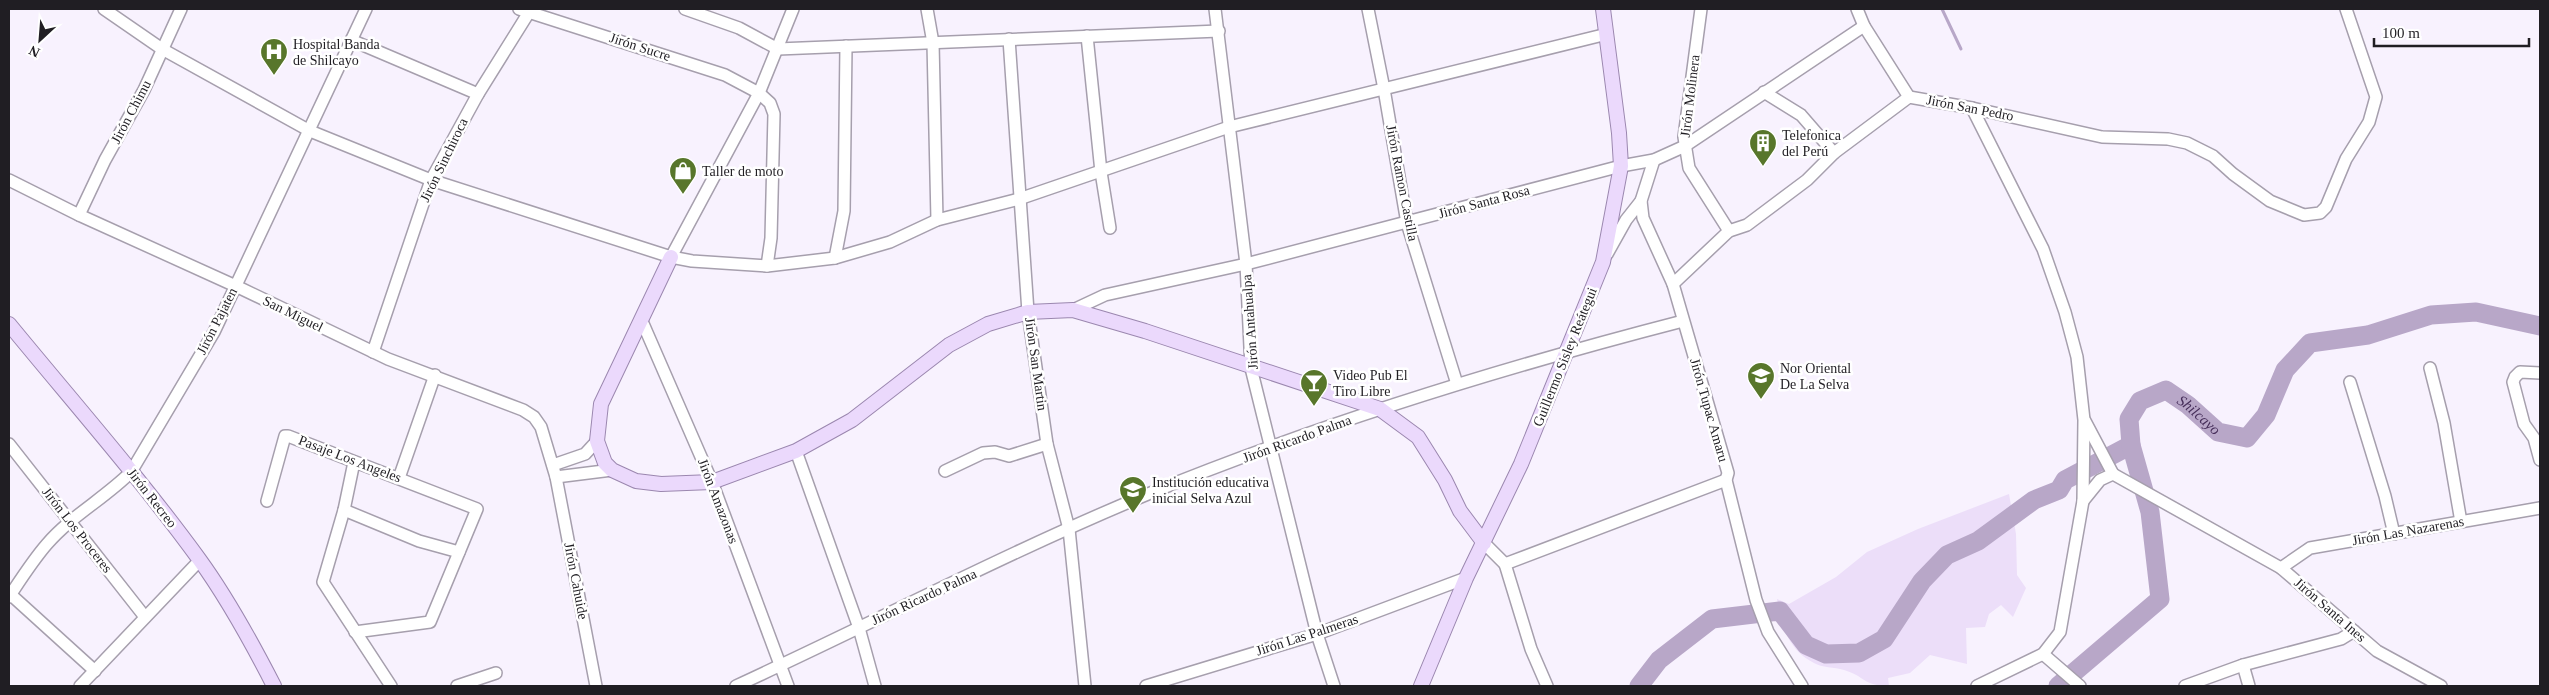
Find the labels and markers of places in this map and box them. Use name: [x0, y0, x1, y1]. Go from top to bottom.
hospital icon: Hospital Banda de Shilcayo: [259, 37, 289, 76]
place label: Hospital Banda de Shilcayo: [293, 37, 380, 68]
building icon: Telefonica del Perú: [1748, 128, 1778, 167]
place label: Telefonica del Perú: [1782, 128, 1842, 159]
shop icon: Taller de moto: [668, 156, 698, 195]
place label: Taller de moto: [702, 164, 783, 179]
school or university icon: Nor Oriental De La Selva: [1746, 361, 1776, 400]
place label: Nor Oriental De La Selva: [1780, 361, 1851, 392]
bar icon: Video Pub El Tiro Libre: [1299, 368, 1329, 407]
place label: Video Pub El Tiro Libre: [1333, 368, 1408, 399]
school or university icon: Institución educativa inicial Selva Azul: [1118, 475, 1148, 514]
place label: Institución educativa inicial Selva Azul: [1152, 475, 1270, 506]

